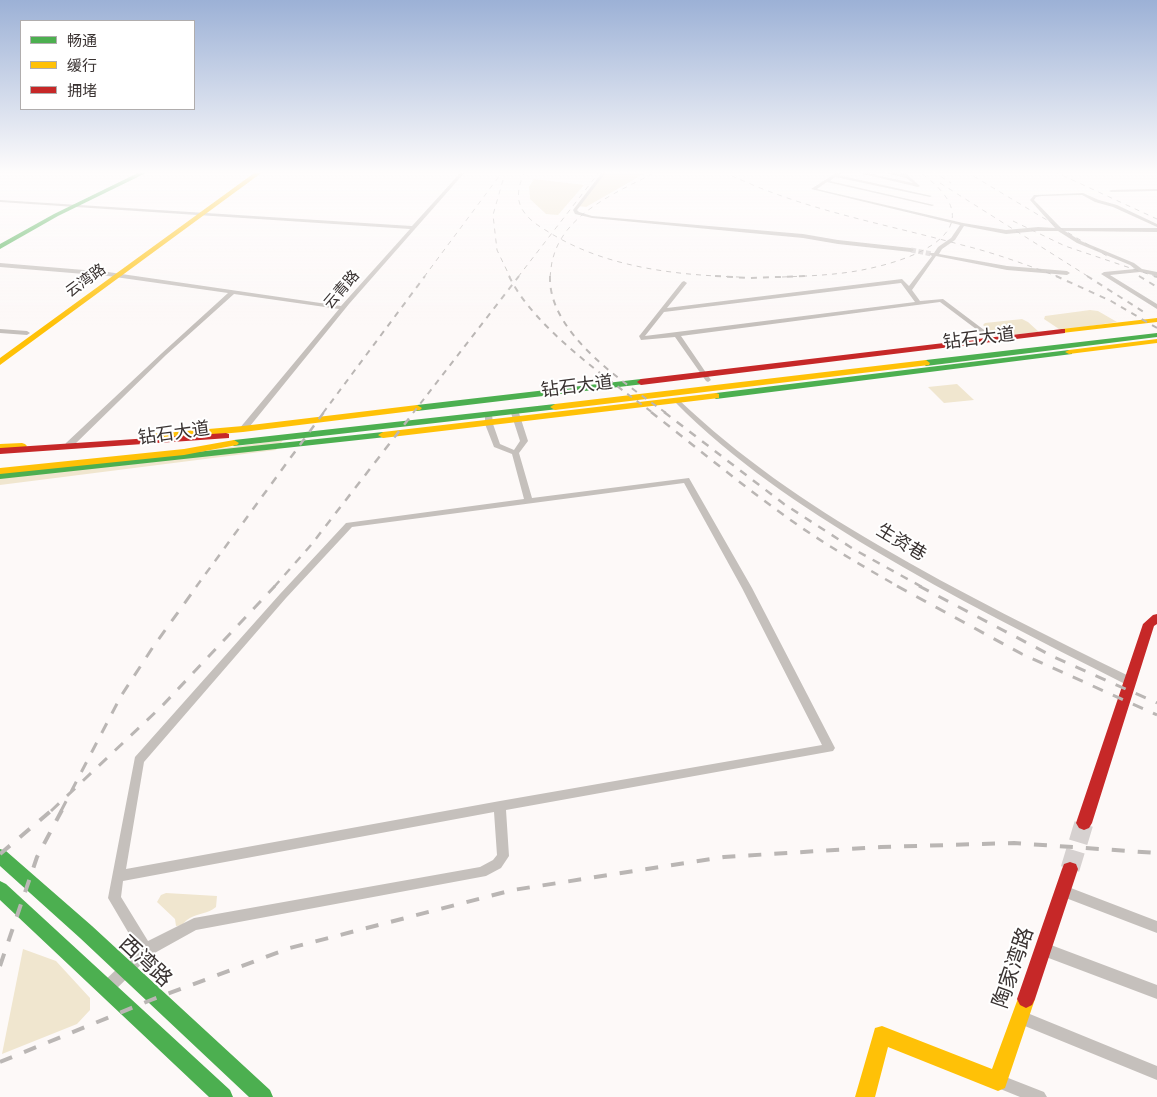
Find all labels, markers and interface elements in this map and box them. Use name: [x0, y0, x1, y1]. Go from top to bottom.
legend: [20, 20, 195, 110]
text: 畅通: [67, 31, 97, 50]
text: 缓行: [67, 56, 97, 75]
text: 拥堵: [67, 81, 97, 100]
street label: 云湾路: [63, 260, 109, 302]
street label: 云青路: [320, 267, 364, 313]
street label: 钻石大道: [942, 324, 1016, 354]
street label: 钻石大道: [540, 372, 614, 402]
street label: 钻石大道: [137, 418, 211, 450]
street label: 生资巷: [872, 520, 930, 566]
street label: 陶家湾路: [988, 924, 1040, 1012]
street label: 西湾路: [113, 931, 177, 993]

